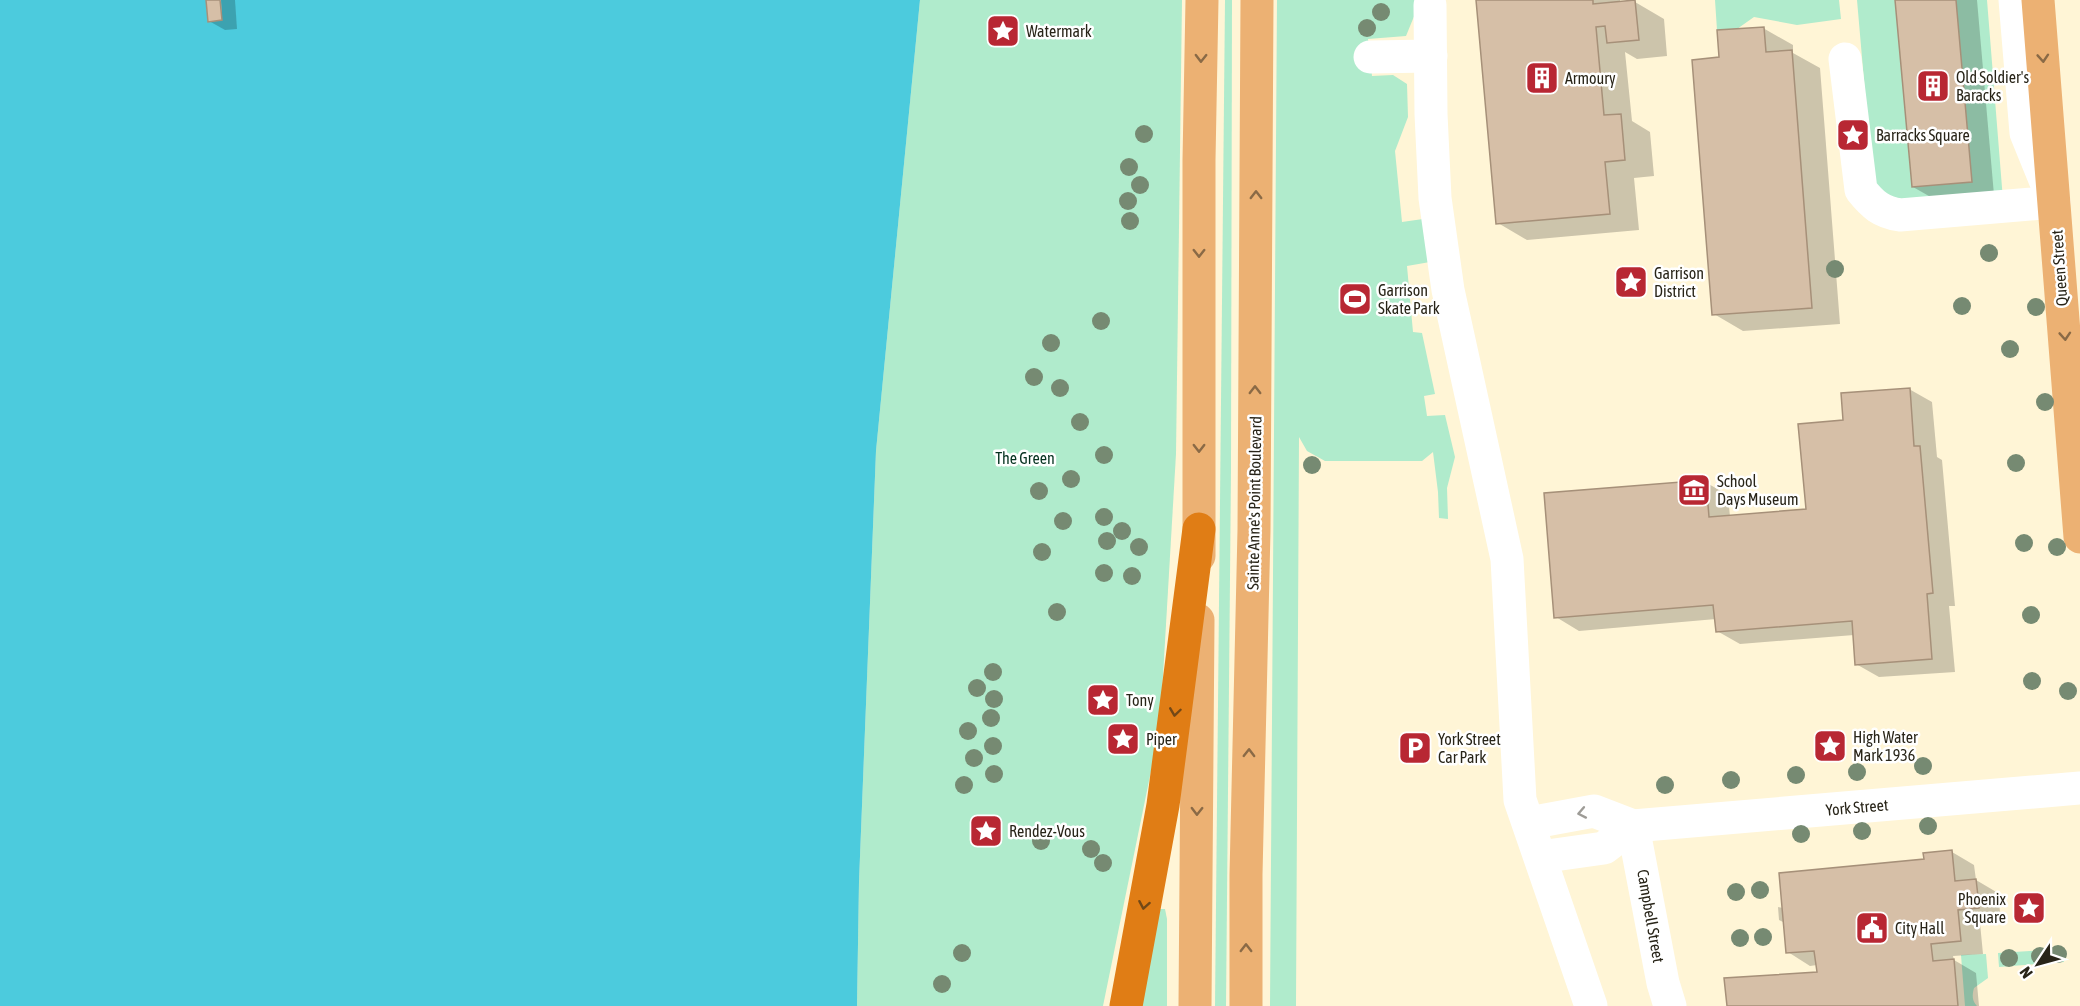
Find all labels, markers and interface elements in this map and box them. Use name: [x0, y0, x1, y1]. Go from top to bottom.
place icon: Watermark: [985, 13, 1021, 49]
place label: Watermark: [1026, 22, 1092, 40]
one-way arrow: [1195, 54, 1207, 63]
one-way arrow: [2036, 54, 2049, 63]
building icon: Armoury: [1524, 60, 1560, 96]
building icon: Old Soldier's Baracks: [1915, 68, 1951, 104]
place label: Old Soldier's Baracks: [1956, 68, 2029, 104]
place label: Armoury: [1565, 69, 1616, 88]
place icon: Barracks Square: [1835, 117, 1871, 153]
place label: Barracks Square: [1876, 126, 1970, 145]
one-way arrow: [1250, 190, 1262, 199]
street label: Queen Street: [2047, 229, 2071, 307]
one-way arrow: [1193, 249, 1205, 258]
place icon: Garrison District: [1613, 264, 1649, 300]
place label: Garrison District: [1654, 264, 1704, 300]
sports icon: Garrison Skate Park: [1337, 281, 1373, 317]
place label: Garrison Skate Park: [1378, 281, 1440, 317]
one-way arrow: [2058, 332, 2071, 341]
one-way arrow: [1249, 385, 1261, 394]
street label: Sainte Anne's Point Boulevard: [1243, 416, 1265, 590]
one-way arrow: [1193, 444, 1205, 453]
park label: The Green: [995, 449, 1055, 467]
museum icon: School Days Museum: [1676, 472, 1712, 508]
place label: School Days Museum: [1717, 472, 1798, 509]
place icon: Tony: [1085, 682, 1121, 718]
place label: Tony: [1126, 691, 1154, 710]
one-way arrow: [1169, 708, 1182, 717]
place icon: Piper: [1105, 721, 1141, 757]
place icon: High Water Mark 1936: [1812, 728, 1848, 764]
place label: High Water Mark 1936: [1853, 728, 1918, 764]
place label: Piper: [1146, 730, 1177, 749]
parking icon: York Street Car Park: [1397, 730, 1433, 766]
place label: York Street Car Park: [1438, 730, 1501, 766]
one-way arrow: [1243, 748, 1255, 757]
street label: York Street: [1825, 795, 1889, 819]
one-way arrow: [1577, 806, 1587, 819]
one-way arrow: [1190, 807, 1203, 816]
place icon: Rendez-Vous: [968, 813, 1004, 849]
place label: Rendez-Vous: [1009, 822, 1085, 840]
street label: Campbell Street: [1633, 868, 1668, 965]
place label: Phoenix Square: [1958, 890, 2007, 927]
place icon: Phoenix Square: [2011, 890, 2047, 926]
one-way arrow: [1139, 900, 1151, 909]
public building icon: City Hall: [1854, 910, 1890, 946]
place label: City Hall: [1895, 919, 1945, 938]
north arrow: [2008, 934, 2068, 994]
one-way arrow: [1240, 943, 1252, 952]
text: N: [2016, 964, 2036, 982]

